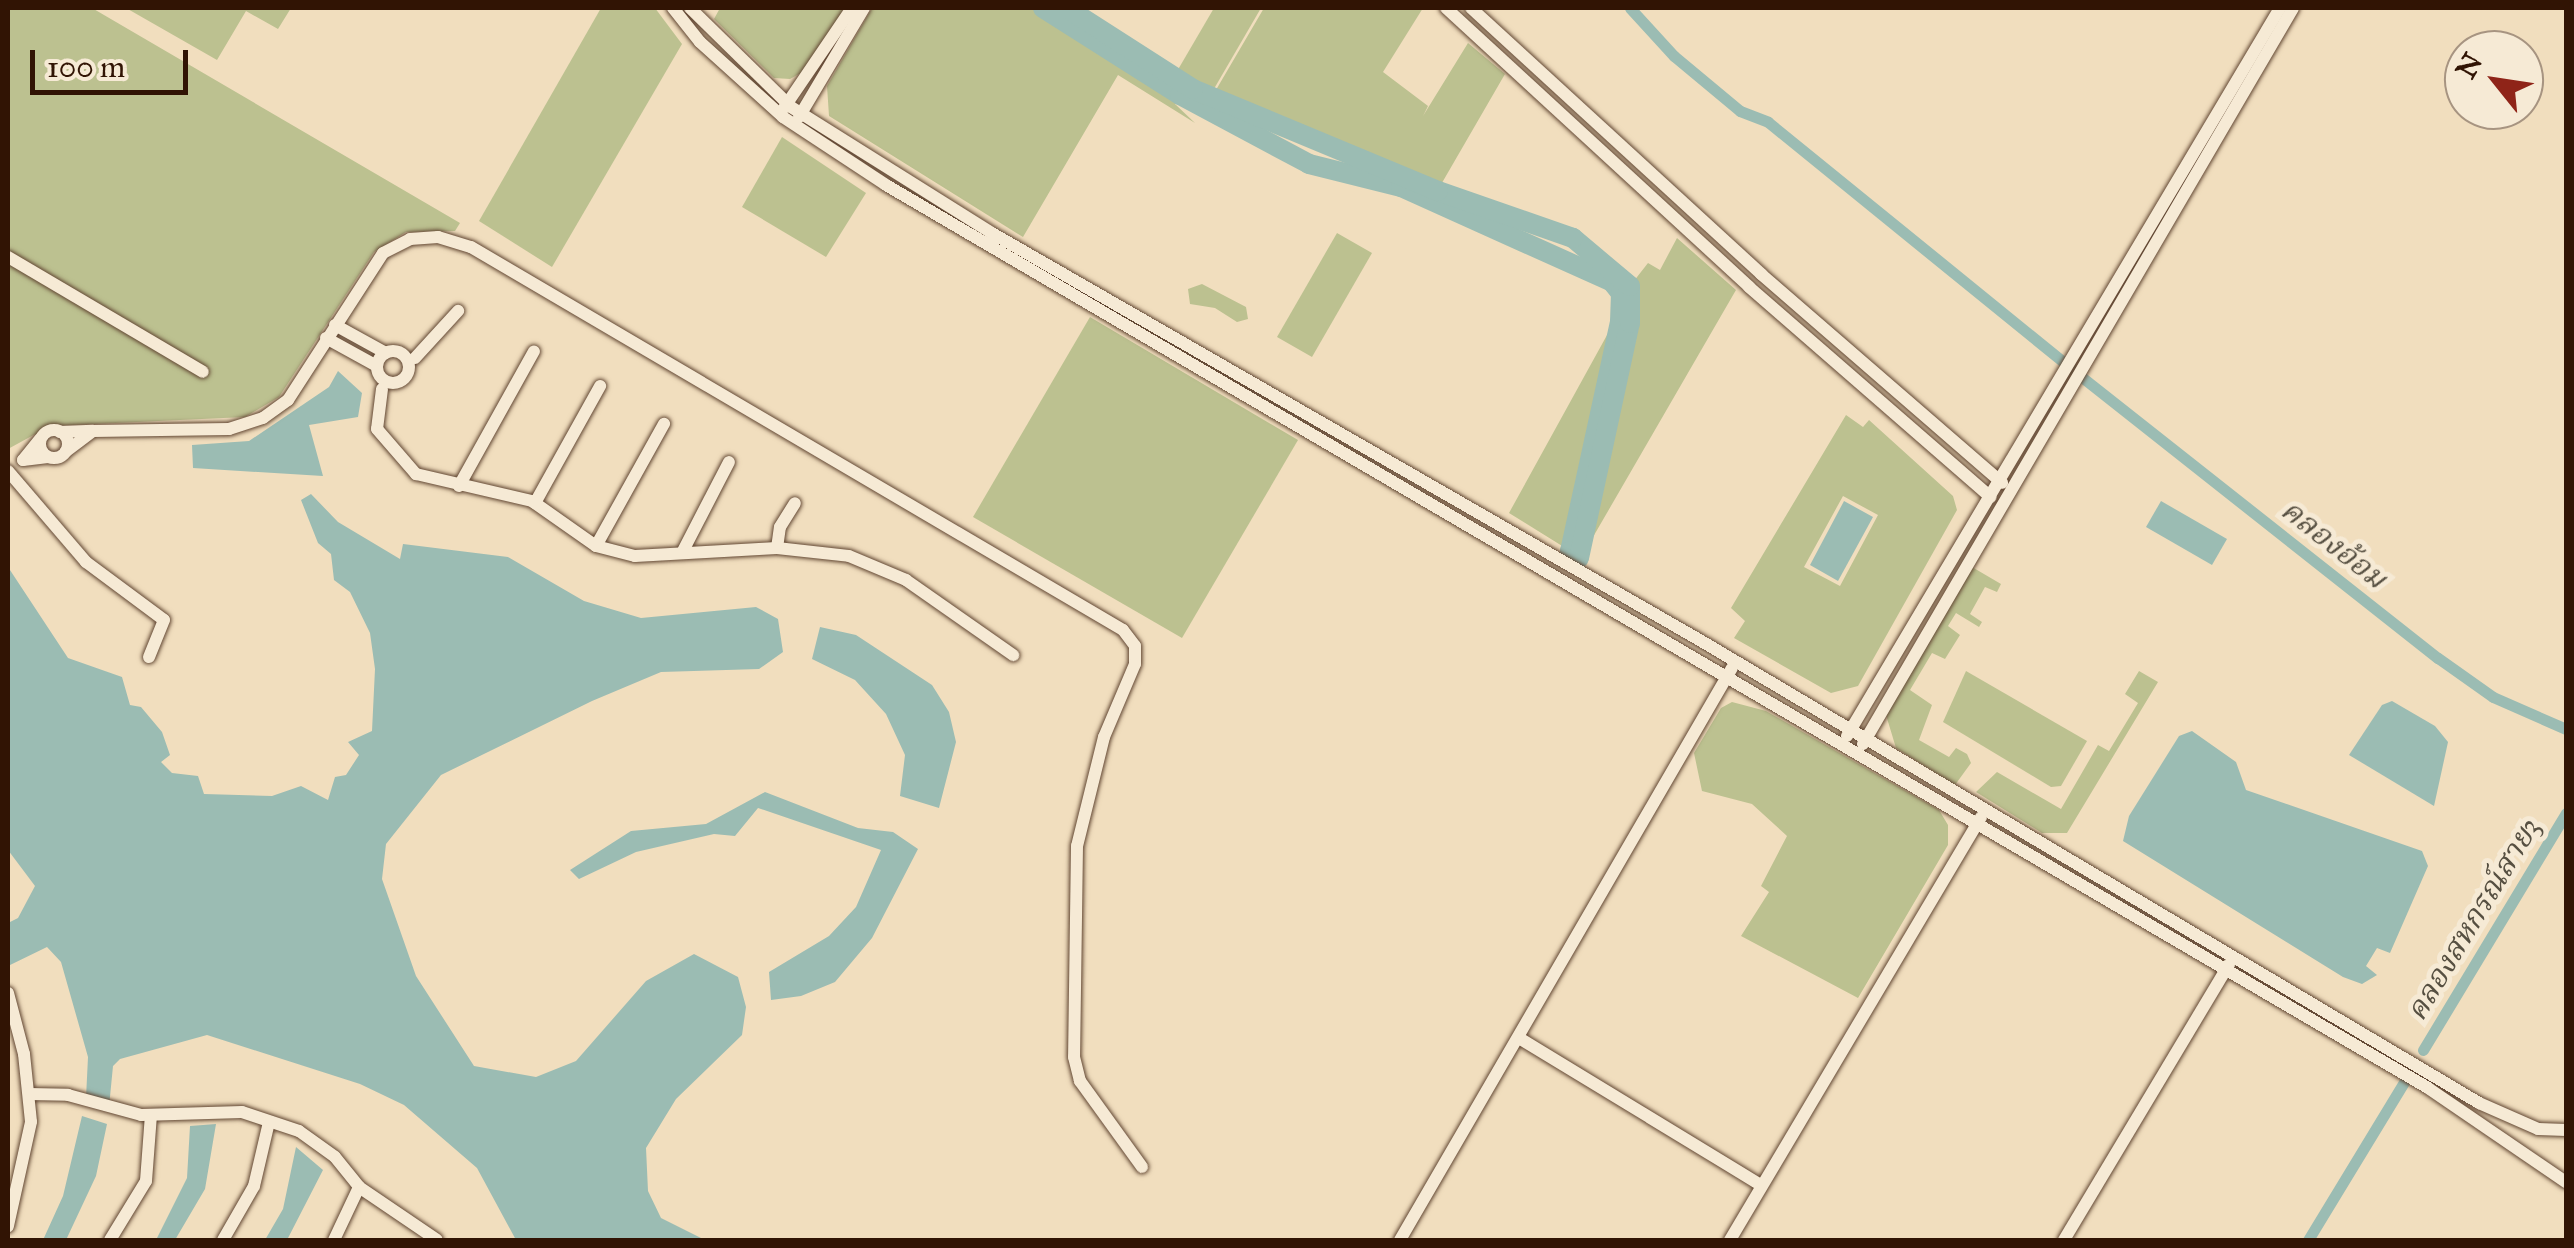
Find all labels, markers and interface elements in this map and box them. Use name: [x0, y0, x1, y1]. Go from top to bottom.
scale bar: [35, 30, 192, 92]
north arrow: [2444, 30, 2544, 130]
text: N: [2448, 47, 2490, 85]
text: 100 m: [47, 49, 125, 85]
water label: คลองอ้อม: [2274, 492, 2394, 596]
water label: คลองสหกรณ์สาย3: [2398, 811, 2548, 1027]

